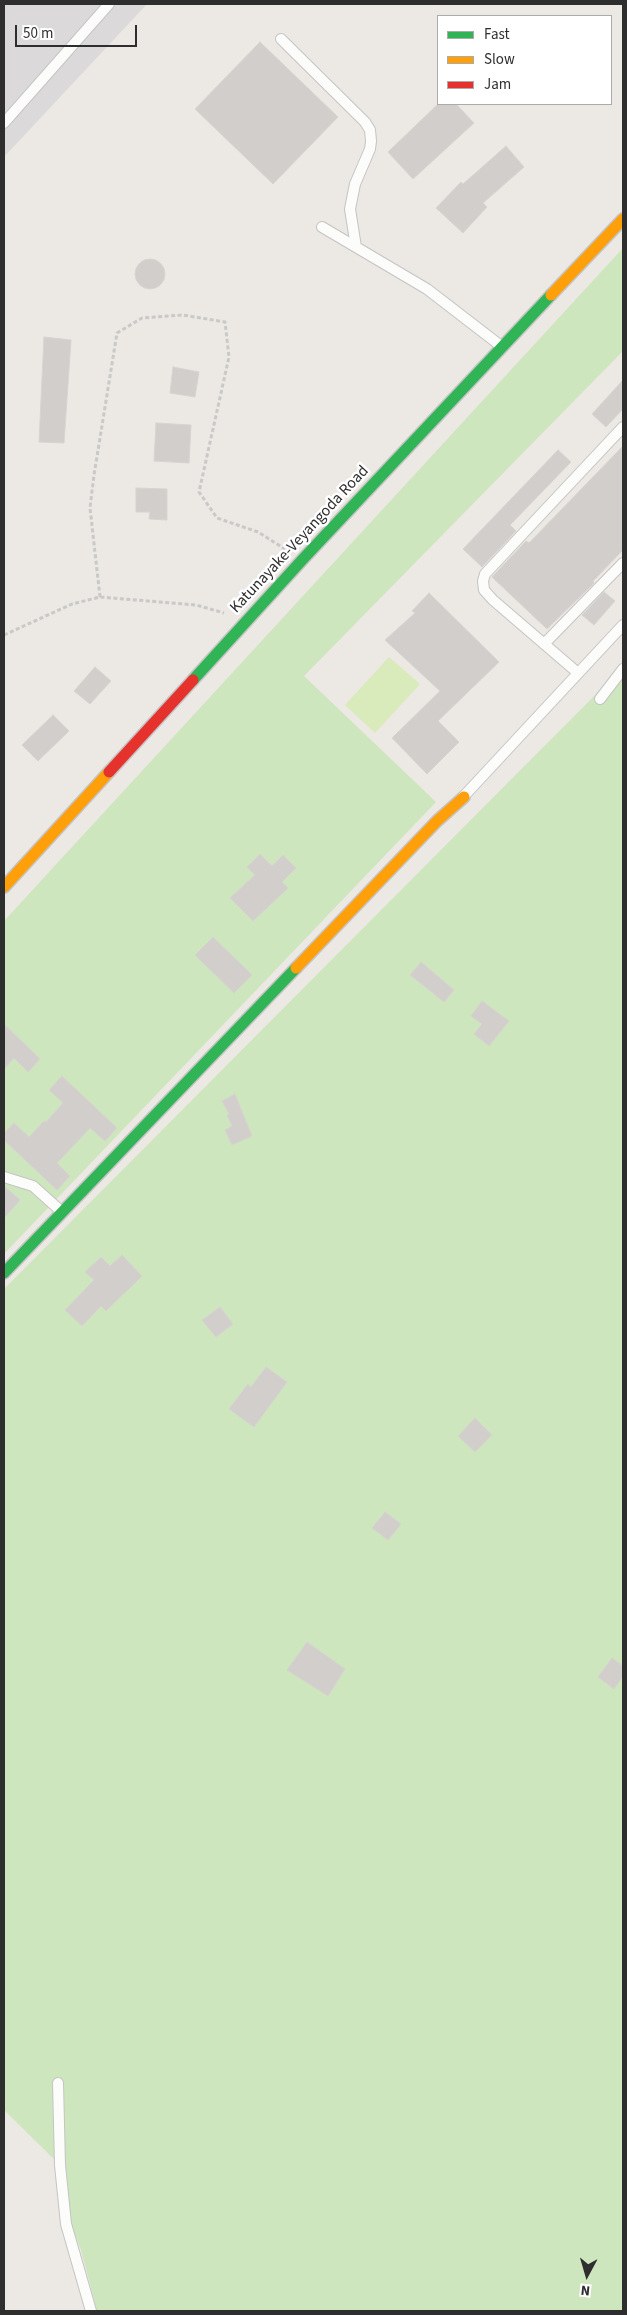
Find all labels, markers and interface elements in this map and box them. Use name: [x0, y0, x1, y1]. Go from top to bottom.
scale bar: [18, 15, 140, 47]
legend: [437, 15, 612, 105]
text: 50 m: [23, 23, 53, 44]
text: Fast: [484, 24, 510, 45]
text: Slow: [484, 49, 515, 70]
text: Jam: [484, 74, 511, 95]
street label: Katunayake-Veyangoda Road: [227, 462, 373, 618]
north arrow: [562, 2250, 612, 2300]
text: N: [580, 2279, 591, 2300]

